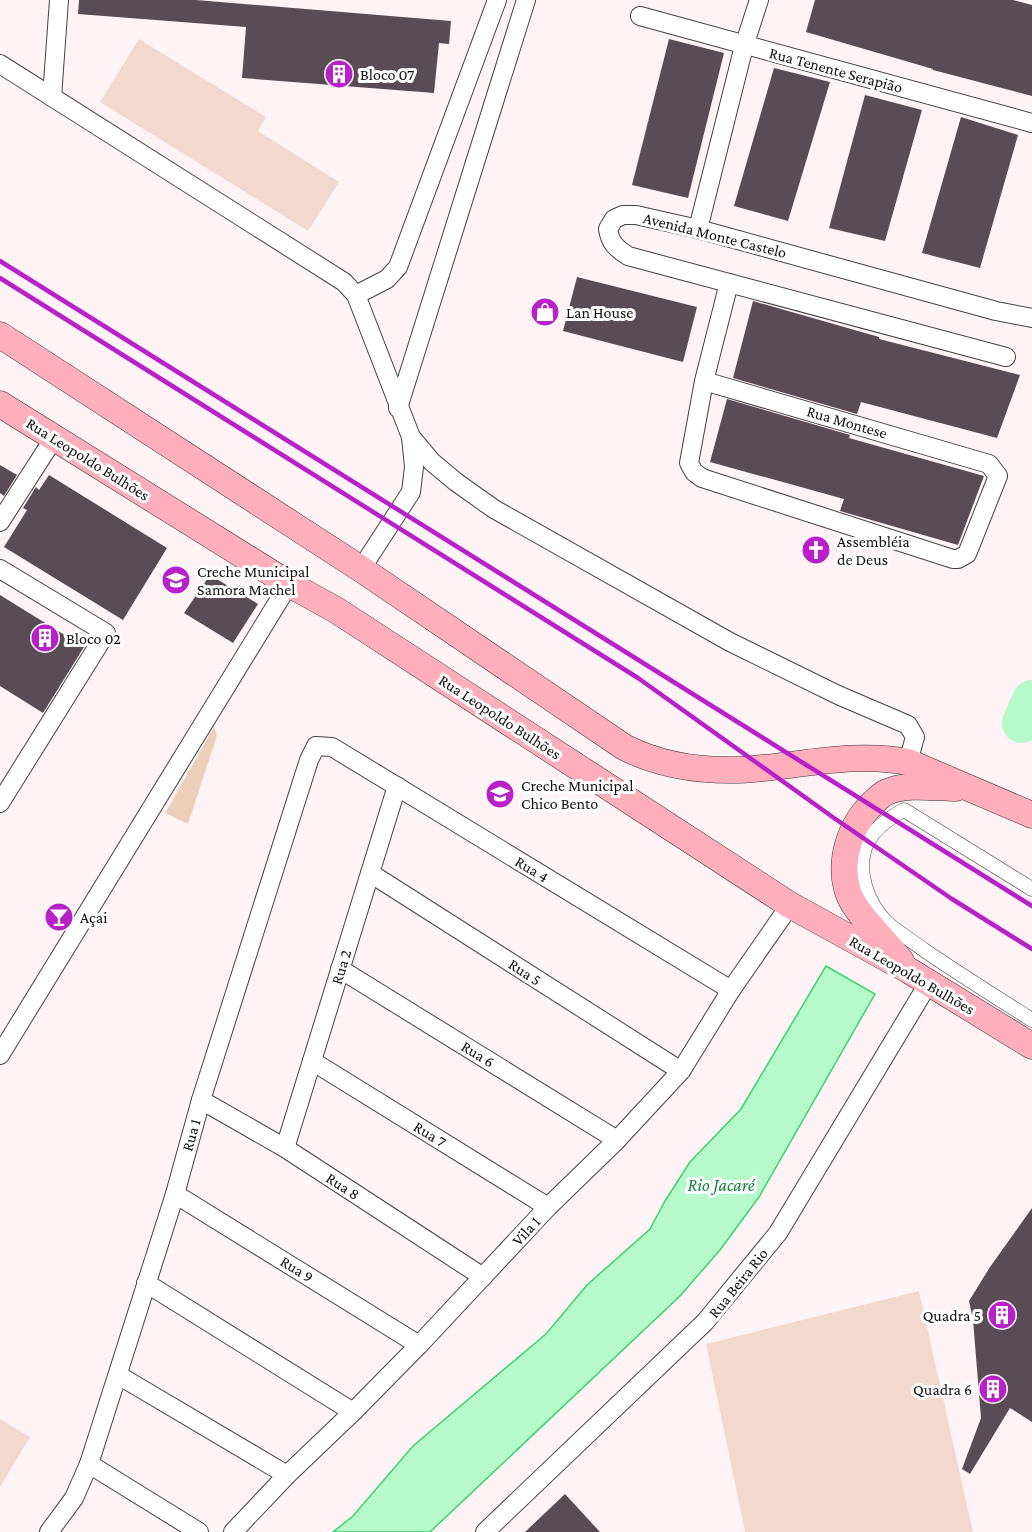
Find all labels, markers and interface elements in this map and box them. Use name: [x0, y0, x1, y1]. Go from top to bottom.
street label: Rua Tenente Serapião: [767, 44, 905, 97]
building icon: Bloco 07: [323, 58, 355, 90]
place label: Bloco 07: [360, 66, 415, 83]
street label: Avenida Monte Castelo: [642, 209, 788, 261]
shop icon: Lan House: [529, 296, 561, 328]
place label: Lan House: [566, 304, 633, 321]
street label: Rua Montese: [805, 402, 889, 442]
street label: Rua Leopoldo Bulhões: [23, 414, 153, 505]
place label: Assembléia de Deus: [837, 533, 910, 568]
church icon: Assembléia de Deus: [800, 534, 832, 566]
place label: Creche Municipal Samora Machel: [197, 563, 309, 598]
school or university icon: Creche Municipal Samora Machel: [160, 564, 192, 596]
building icon: Bloco 02: [29, 622, 61, 654]
place label: Bloco 02: [66, 630, 121, 647]
street label: Rua Leopoldo Bulhões: [435, 671, 564, 764]
place label: Creche Municipal Chico Bento: [521, 777, 633, 812]
school or university icon: Creche Municipal Chico Bento: [484, 778, 516, 810]
street label: Rua 4: [512, 853, 552, 885]
bar icon: Açai: [43, 901, 75, 933]
place label: Açai: [80, 909, 107, 927]
street label: Rua Leopoldo Bulhões: [846, 932, 978, 1019]
street label: Rua 2: [328, 947, 354, 986]
street label: Rua 5: [506, 955, 544, 989]
street label: Rua 6: [458, 1037, 498, 1071]
street label: Rua 1: [178, 1117, 204, 1153]
street label: Rua 7: [411, 1118, 450, 1151]
street label: Rua 8: [323, 1169, 363, 1203]
water label: Rio Jacaré: [687, 1175, 756, 1195]
street label: Vila 1: [509, 1213, 543, 1249]
street label: Rua Beira Rio: [705, 1245, 771, 1321]
street label: Rua 9: [277, 1252, 317, 1286]
building icon: Quadra 5: [986, 1299, 1018, 1331]
place label: Quadra 5: [923, 1307, 981, 1324]
building icon: Quadra 6: [977, 1373, 1009, 1405]
place label: Quadra 6: [913, 1381, 972, 1398]

